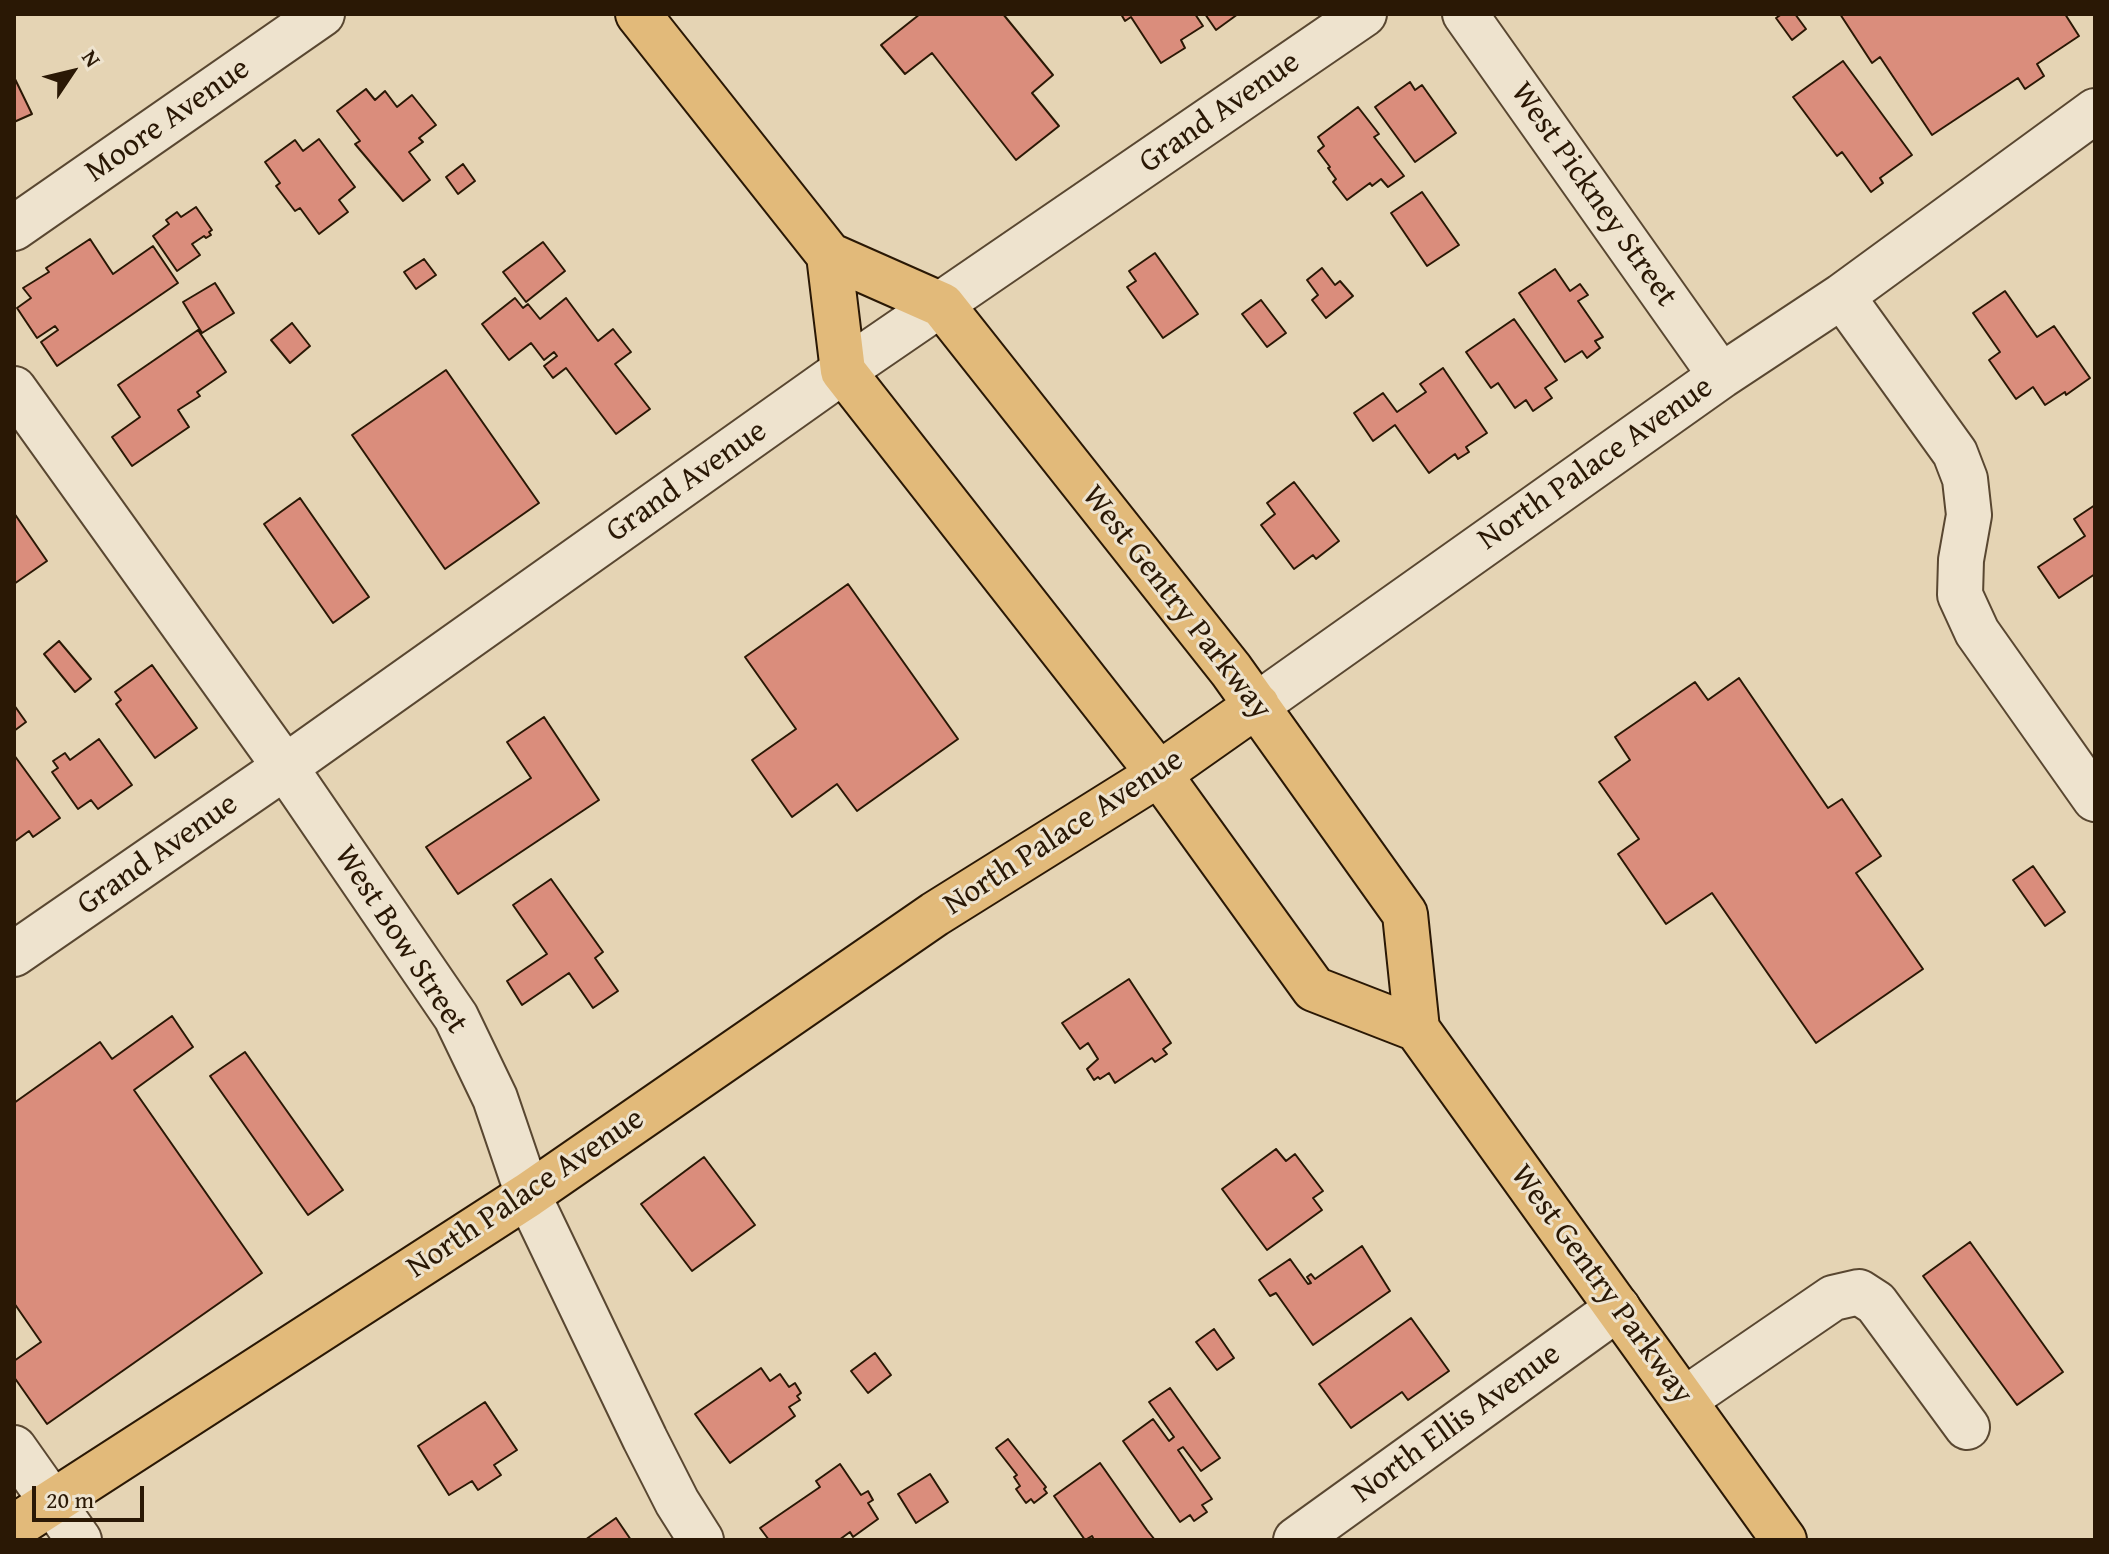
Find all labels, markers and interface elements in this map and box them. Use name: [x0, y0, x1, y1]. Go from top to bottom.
north arrow: [32, 32, 112, 112]
text: N: [74, 43, 109, 73]
street label: Grand Avenue: [1132, 44, 1308, 182]
street label: Moore Avenue: [78, 50, 258, 192]
street label: West Pickney Street: [1501, 75, 1685, 315]
street label: North Palace Avenue: [1471, 369, 1721, 559]
street label: Grand Avenue: [599, 413, 775, 551]
street label: West Gentry Parkway: [1073, 478, 1279, 728]
street label: North Palace Avenue: [937, 741, 1191, 925]
street label: Grand Avenue: [70, 786, 246, 924]
street label: West Bow Street: [325, 839, 475, 1041]
street label: North Palace Avenue: [400, 1100, 652, 1288]
street label: West Gentry Parkway: [1501, 1158, 1701, 1412]
street label: North Ellis Avenue: [1345, 1336, 1569, 1512]
scale bar: [36, 1470, 148, 1520]
text: 20 m: [46, 1482, 94, 1517]

